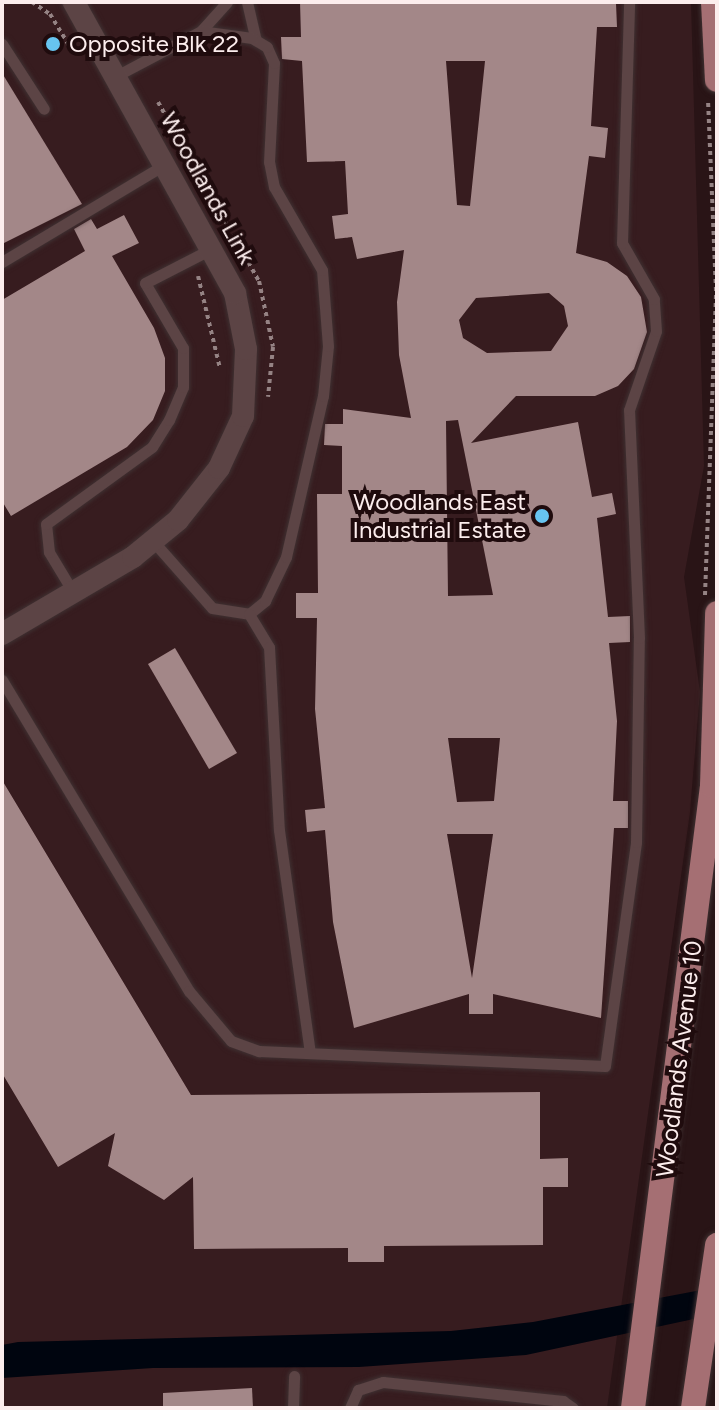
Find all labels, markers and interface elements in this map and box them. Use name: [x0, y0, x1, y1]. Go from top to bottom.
place label: Opposite Blk 22: [69, 30, 239, 58]
marker: Opposite Blk 22: [44, 35, 62, 53]
street label: Woodlands Link: [154, 107, 262, 269]
place label: Woodlands East Industrial Estate: [353, 488, 526, 544]
marker: Woodlands East Industrial Estate: [533, 507, 551, 525]
street label: Woodlands Avenue 10: [650, 939, 708, 1179]

